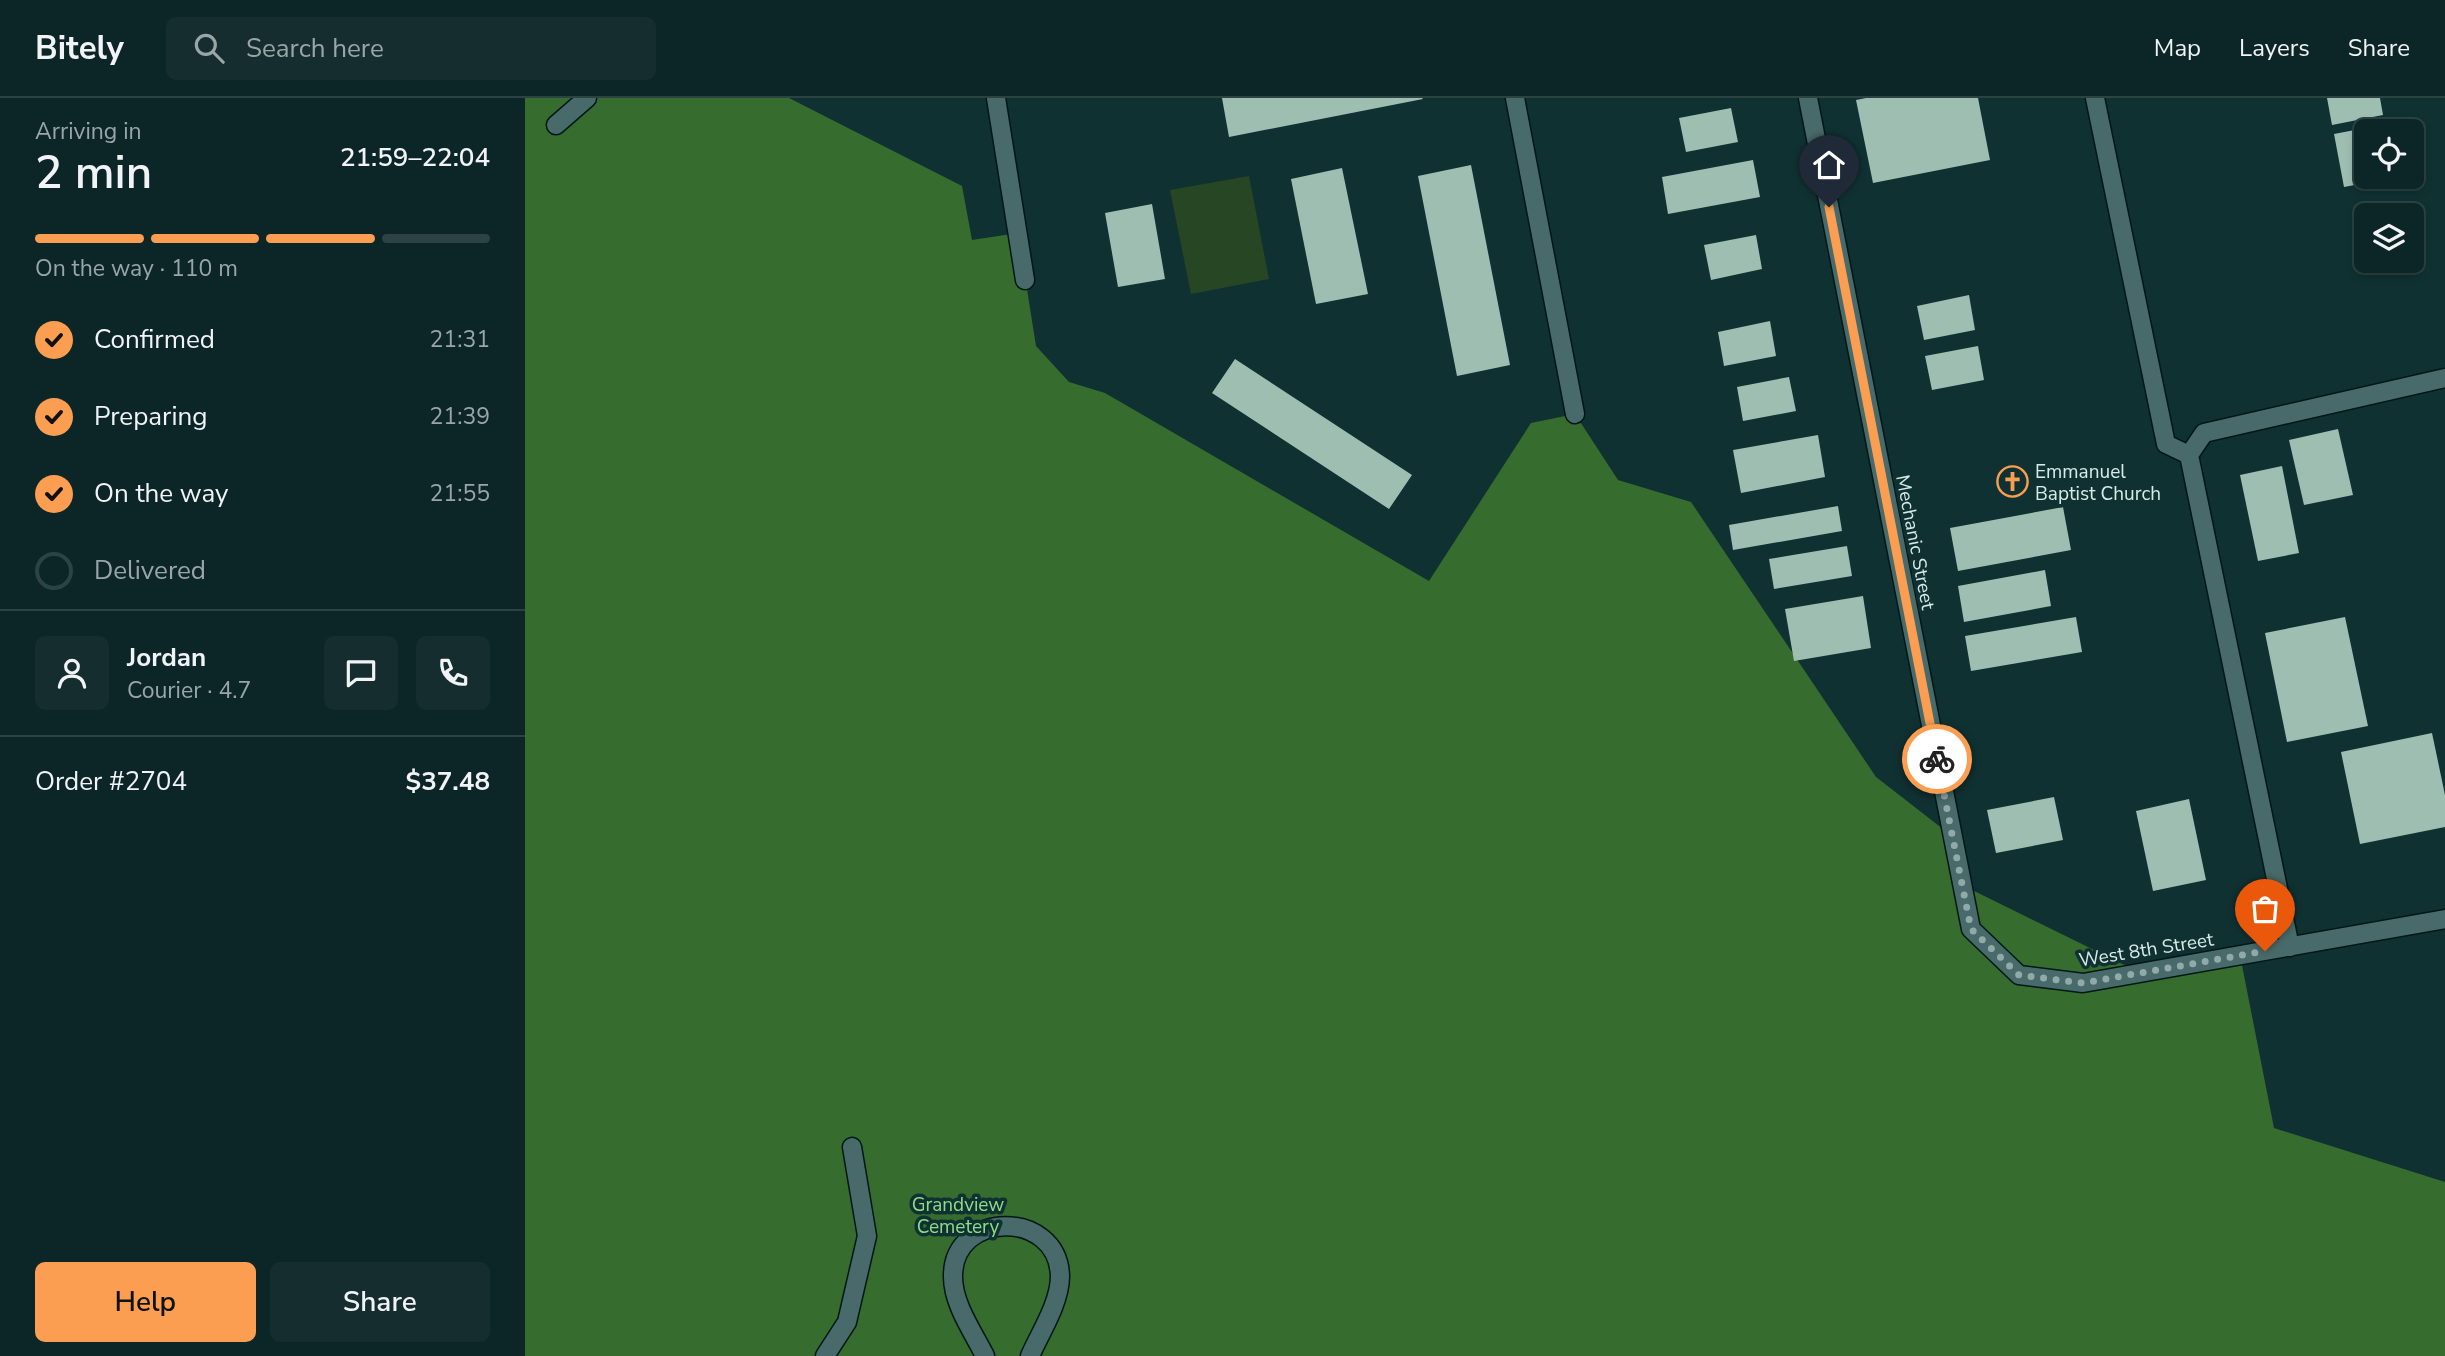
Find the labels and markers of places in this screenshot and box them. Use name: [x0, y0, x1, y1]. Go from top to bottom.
pin: [1799, 135, 1859, 207]
place label: Emmanuel Baptist Church: [2035, 459, 2161, 507]
church icon: Emmanuel Baptist Church: [1995, 465, 2029, 499]
pin: [2235, 879, 2295, 951]

